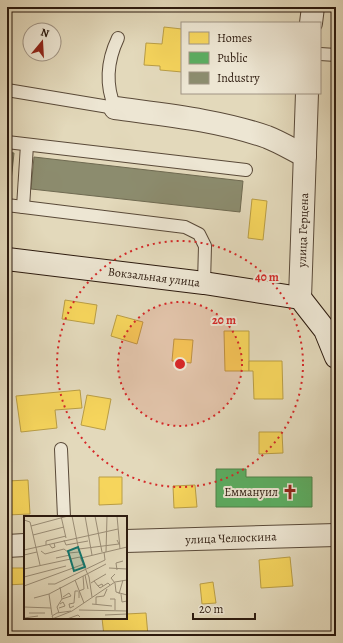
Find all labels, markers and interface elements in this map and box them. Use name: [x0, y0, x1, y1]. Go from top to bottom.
north arrow: [22, 22, 62, 62]
legend: [181, 22, 321, 94]
text: N: [39, 25, 51, 41]
text: Homes: [217, 30, 252, 46]
text: Public: [217, 50, 248, 66]
text: Industry: [217, 70, 260, 86]
street label: улица Герцена: [294, 192, 312, 269]
street label: Вокзальная улица: [107, 263, 201, 291]
text: 40 m: [255, 269, 279, 285]
text: 20 m: [212, 312, 236, 328]
centre of rings: [173, 357, 187, 371]
church icon: Еммануил: [281, 483, 299, 501]
place label: Еммануил: [224, 484, 278, 500]
inset map: [24, 516, 127, 619]
street label: улица Челюскина: [184, 528, 277, 548]
scale bar: [193, 595, 255, 621]
text: 20 m: [199, 601, 223, 617]

